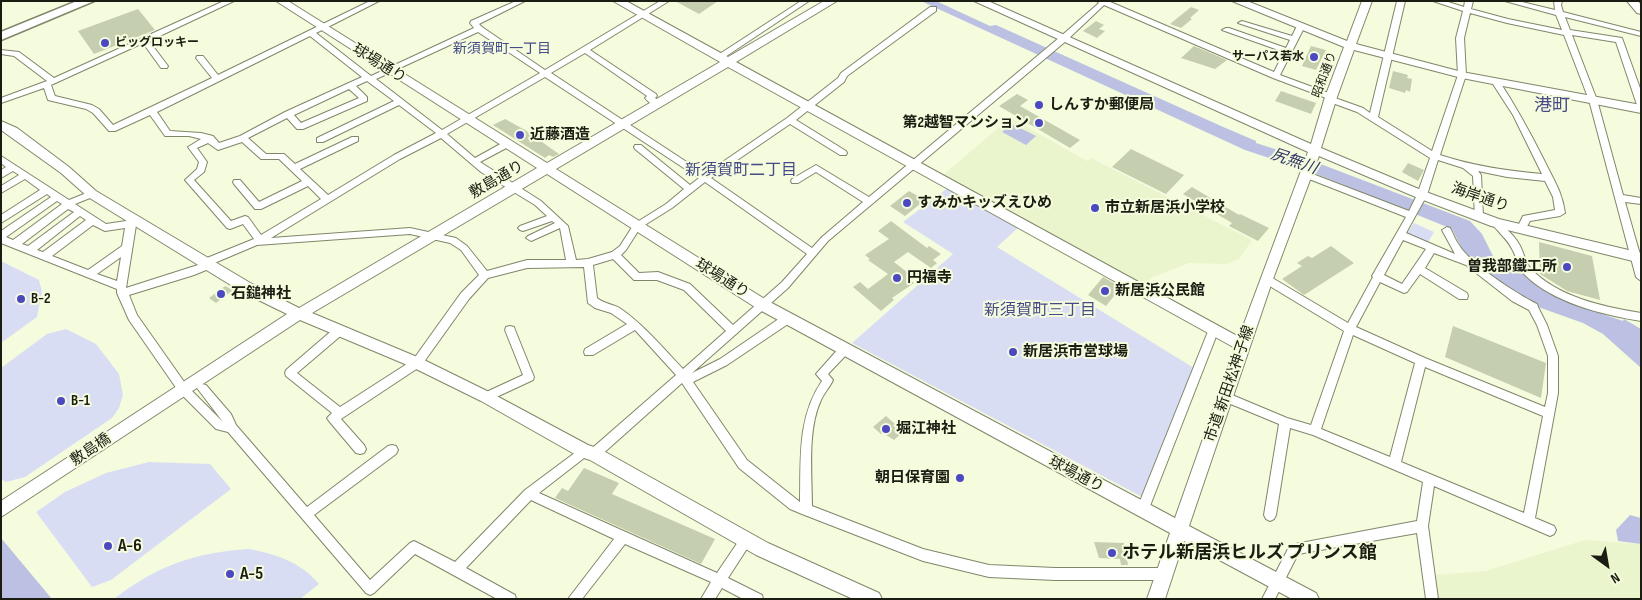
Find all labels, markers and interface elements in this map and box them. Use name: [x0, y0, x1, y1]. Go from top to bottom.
place label: ビッグロッキー: [115, 36, 199, 50]
marker: ビッグロッキー: [99, 37, 111, 49]
street label: 球場通り: [349, 40, 409, 88]
district label: 新須賀町一丁目: [453, 41, 551, 57]
place label: サーパス若水: [1232, 50, 1304, 64]
street label: 昭和通り: [1310, 50, 1340, 100]
marker: サーパス若水: [1308, 51, 1320, 63]
district label: 港町: [1534, 95, 1570, 117]
place label: しんすか郵便局: [1049, 96, 1154, 114]
marker: しんすか郵便局: [1033, 99, 1045, 111]
place label: 第2越智マンション: [902, 114, 1029, 132]
marker: 第2越智マンション: [1033, 117, 1045, 129]
place label: 近藤酒造: [530, 126, 590, 144]
marker: 近藤酒造: [514, 129, 526, 141]
water label: 尻無川: [1268, 145, 1320, 179]
street label: 敷島通り: [467, 157, 527, 203]
district label: 新須賀町二丁目: [685, 161, 797, 181]
street label: 海岸通り: [1449, 180, 1511, 216]
place label: すみかキッズえひめ: [917, 194, 1052, 212]
marker: すみかキッズえひめ: [901, 197, 913, 209]
place label: 市立新居浜小学校: [1105, 199, 1225, 217]
marker: 市立新居浜小学校: [1089, 202, 1101, 214]
street label: 球場通り: [692, 255, 752, 303]
place label: 曽我部鐵工所: [1467, 258, 1557, 276]
marker: 曽我部鐵工所: [1561, 261, 1573, 273]
place label: 円福寺: [907, 269, 952, 287]
marker: 円福寺: [891, 272, 903, 284]
place label: 新居浜公民館: [1115, 282, 1205, 300]
place label: 石鎚神社: [231, 285, 291, 303]
marker: 新居浜公民館: [1099, 285, 1111, 297]
marker: 石鎚神社: [215, 288, 227, 300]
place label: B-2: [31, 290, 50, 308]
marker: B-2: [15, 293, 27, 305]
district label: 新須賀町三丁目: [984, 301, 1096, 321]
street label: 市道 新田松神子線: [1202, 323, 1258, 445]
place label: 新居浜市営球場: [1023, 343, 1128, 361]
marker: 新居浜市営球場: [1007, 346, 1019, 358]
place label: B-1: [71, 392, 90, 410]
marker: B-1: [55, 395, 67, 407]
place label: 堀江神社: [896, 420, 956, 438]
marker: 堀江神社: [880, 423, 892, 435]
street label: 敷島橋: [67, 430, 115, 470]
street label: 球場通り: [1045, 453, 1107, 497]
place label: 朝日保育園: [875, 469, 950, 487]
marker: 朝日保育園: [954, 472, 966, 484]
place label: A-6: [118, 535, 142, 557]
marker: A-6: [102, 540, 114, 552]
north arrow: [1582, 540, 1632, 590]
place label: ホテル新居浜ヒルズ プリンス館: [1122, 542, 1377, 564]
marker: ホテル新居浜ヒルズ プリンス館: [1106, 547, 1118, 559]
place label: A-5: [240, 563, 263, 585]
marker: A-5: [224, 568, 236, 580]
text: N: [1608, 569, 1623, 587]

